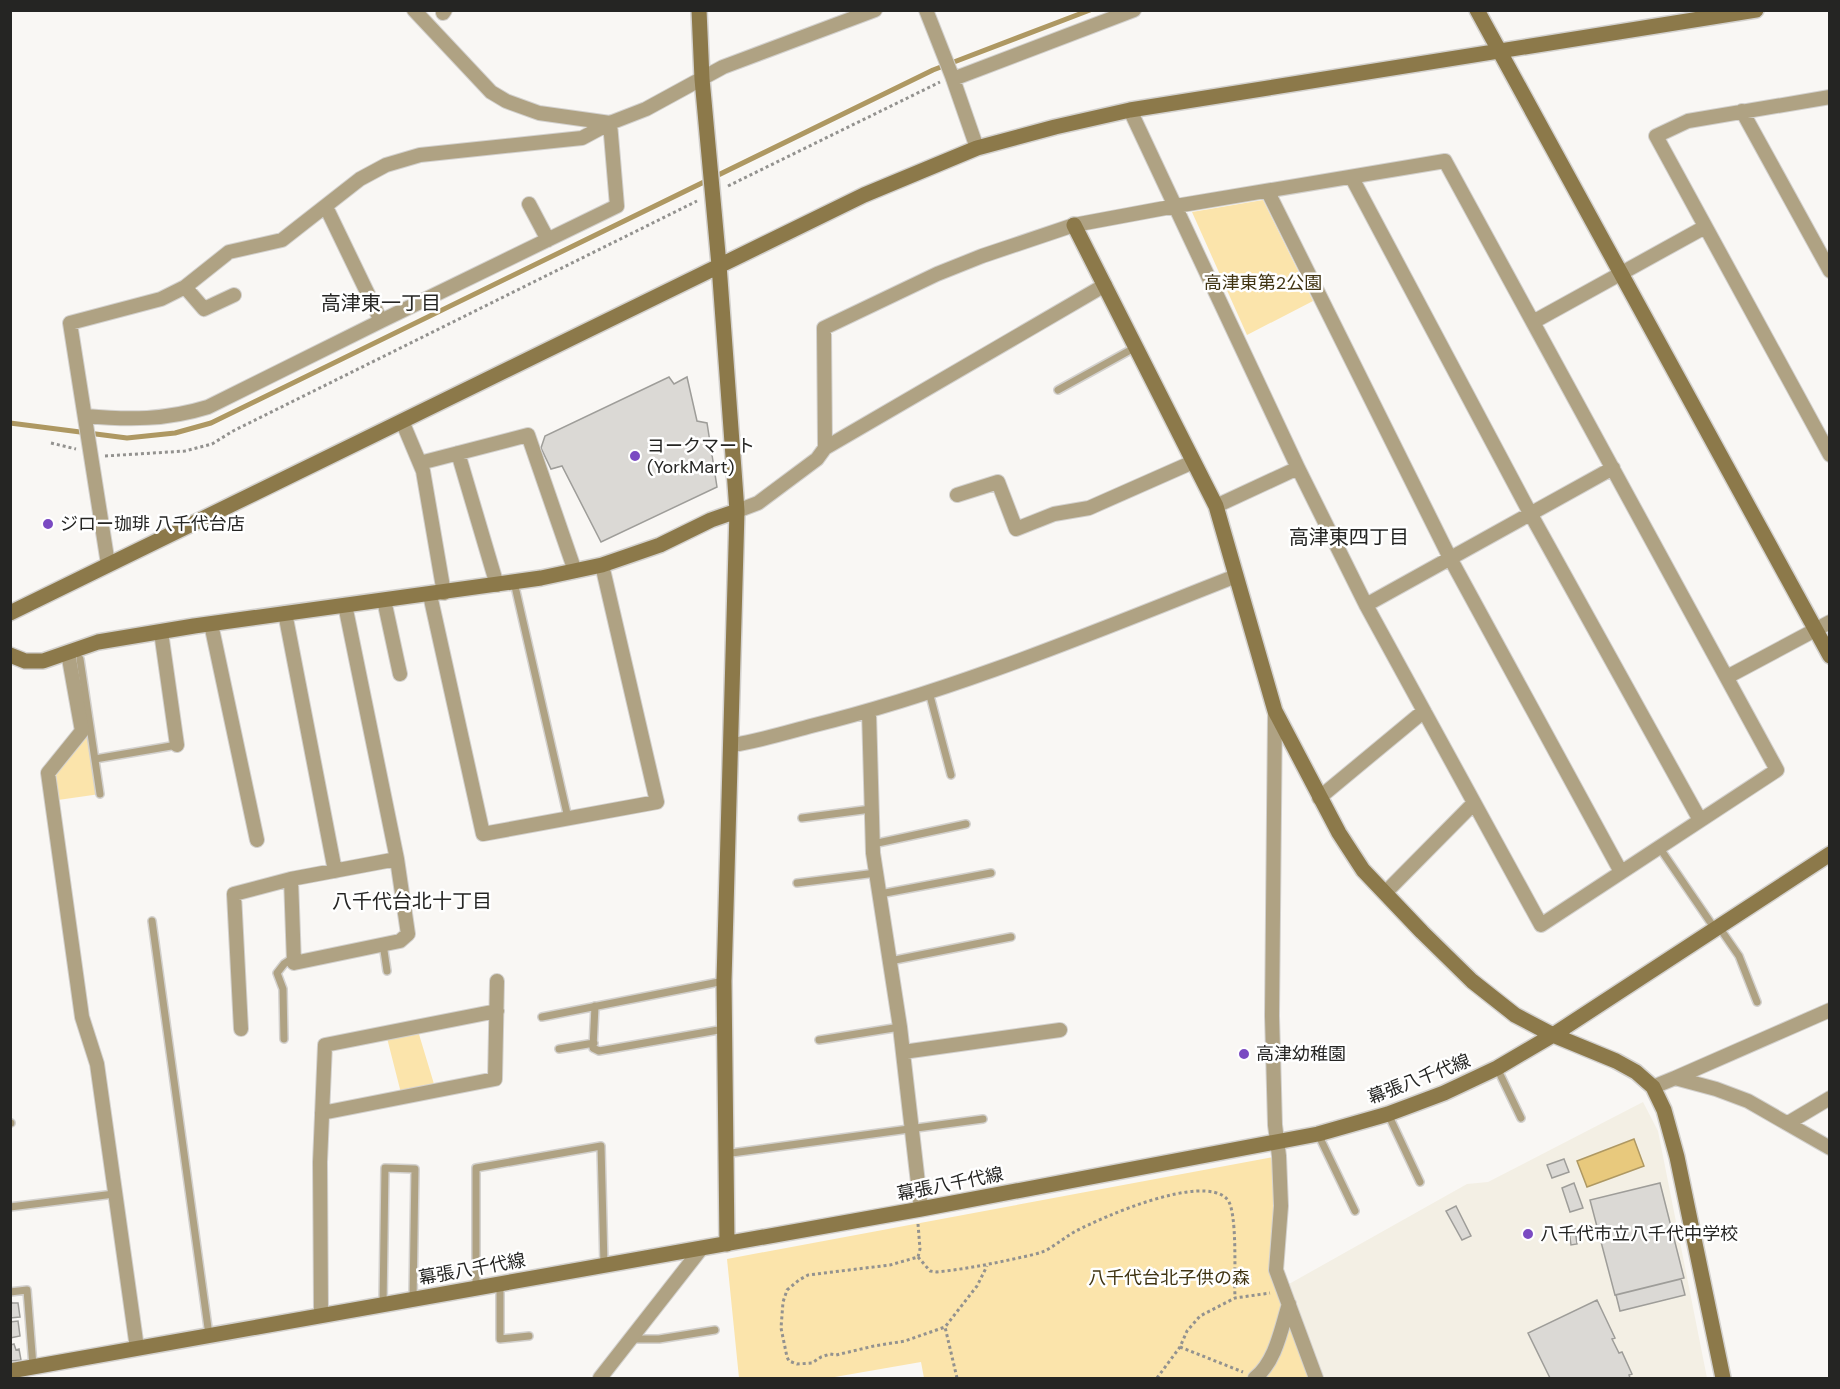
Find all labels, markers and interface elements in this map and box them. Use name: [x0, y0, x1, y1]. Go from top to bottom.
park label: 高津東第2公園: [1204, 271, 1322, 295]
district label: 高津東一丁目: [321, 290, 441, 316]
place label: ヨークマート (YorkMart): [647, 434, 755, 479]
marker: ヨークマート (YorkMart): [628, 449, 642, 463]
place label: ジロー珈琲 八千代台店: [60, 512, 245, 536]
marker: ジロー珈琲 八千代台店: [41, 517, 55, 531]
district label: 高津東四丁目: [1289, 524, 1409, 550]
district label: 八千代台北十丁目: [332, 888, 492, 914]
place label: 高津幼稚園: [1256, 1042, 1346, 1066]
marker: 高津幼稚園: [1237, 1047, 1251, 1061]
street label: 幕張八千代線: [1364, 1048, 1474, 1110]
street label: 幕張八千代線: [895, 1162, 1005, 1206]
place label: 八千代市立八千代中学校: [1540, 1222, 1738, 1246]
marker: 八千代市立八千代中学校: [1521, 1227, 1535, 1241]
street label: 幕張八千代線: [417, 1248, 527, 1290]
park label: 八千代台北子供の森: [1088, 1266, 1250, 1290]

